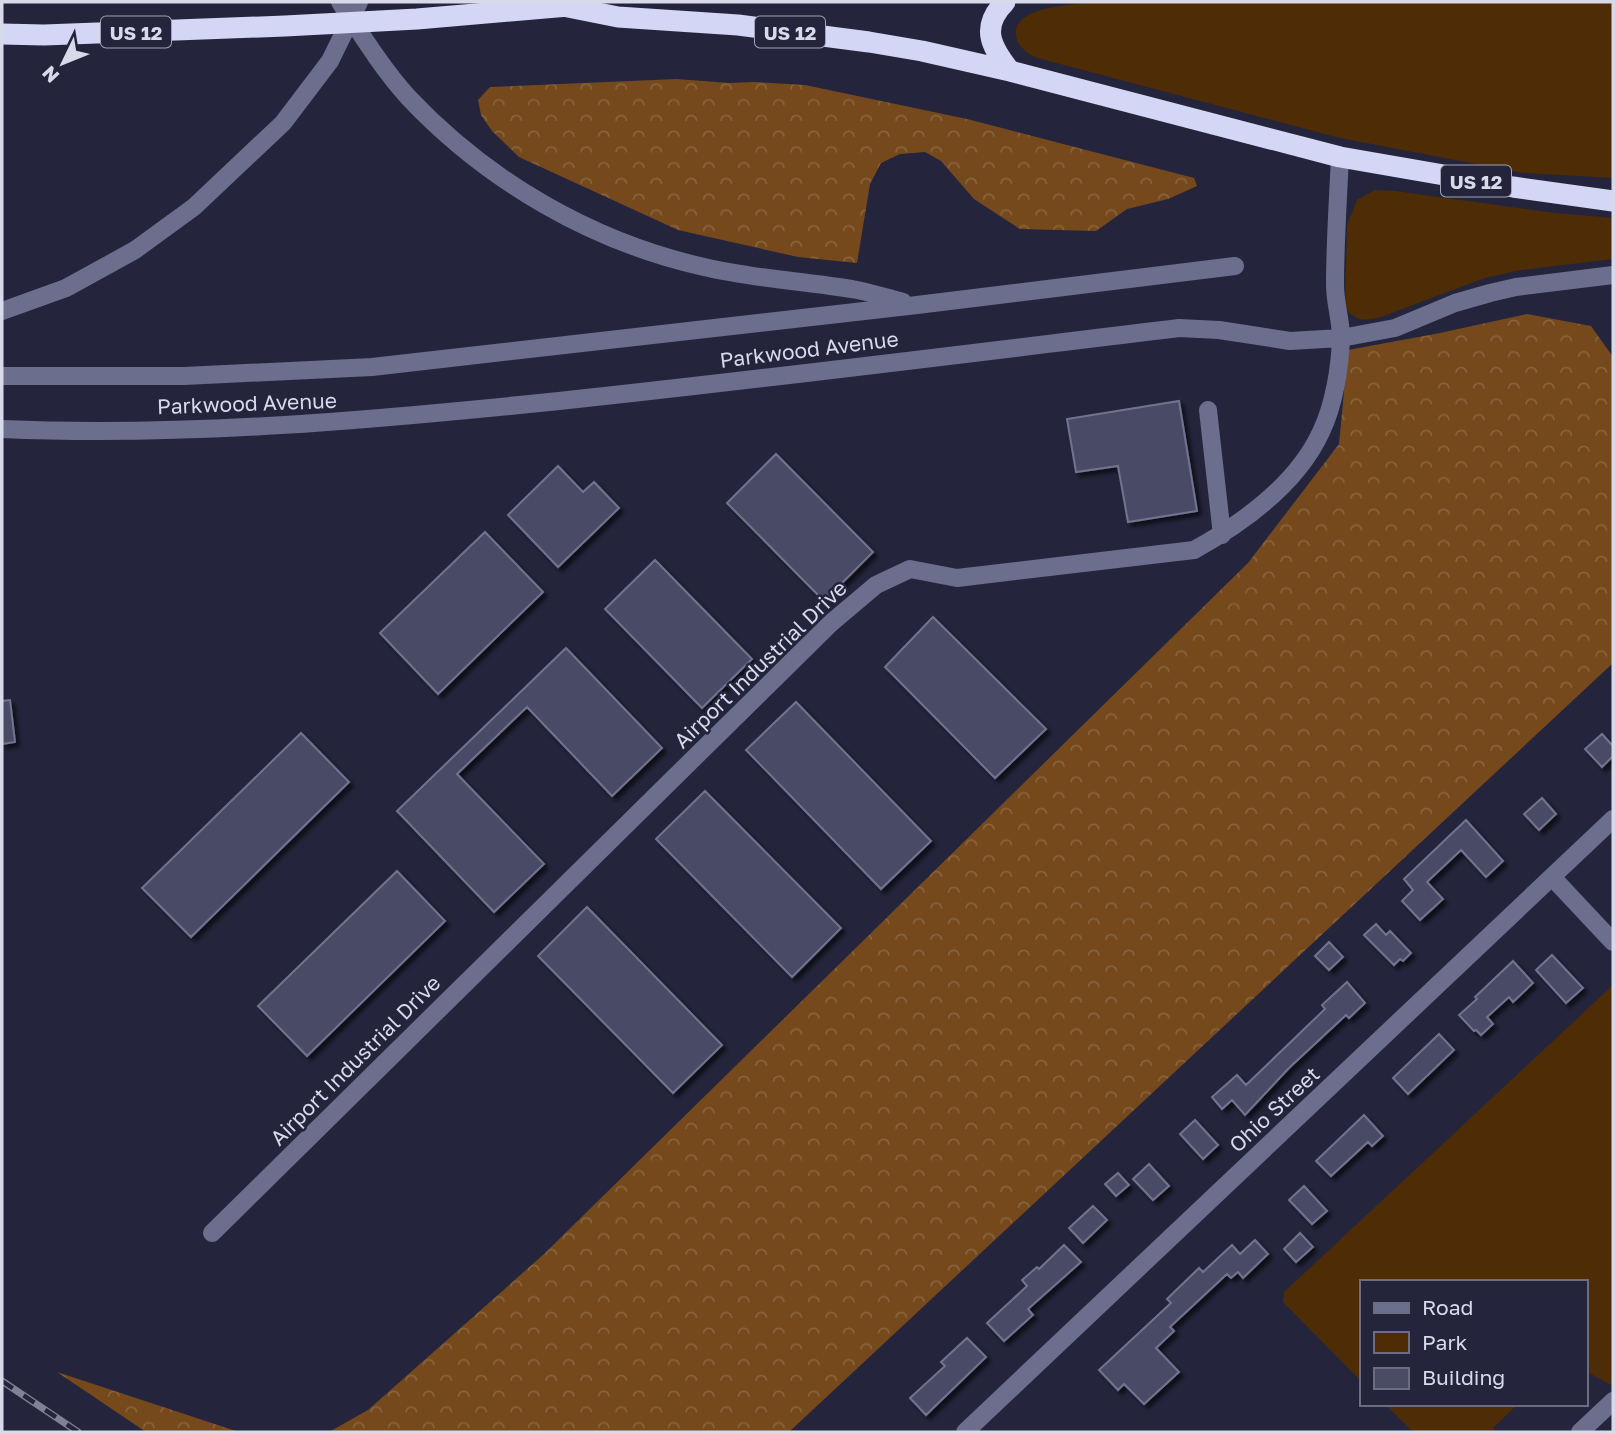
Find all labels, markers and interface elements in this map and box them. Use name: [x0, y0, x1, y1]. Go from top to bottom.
road number: US 12: [101, 16, 171, 48]
road number: US 12: [755, 16, 825, 48]
north arrow: [28, 28, 98, 98]
text: N: [37, 62, 64, 88]
road number: US 12: [1441, 166, 1511, 196]
street label: Parkwood Avenue: [718, 325, 900, 373]
street label: Parkwood Avenue: [157, 387, 337, 419]
street label: Airport Industrial Drive: [668, 575, 852, 753]
street label: Airport Industrial Drive: [264, 969, 446, 1151]
street label: Ohio Street: [1223, 1061, 1325, 1157]
legend: [1360, 1280, 1587, 1406]
text: Road: [1422, 1294, 1473, 1320]
text: Park: [1422, 1329, 1468, 1355]
text: Building: [1422, 1364, 1505, 1390]

